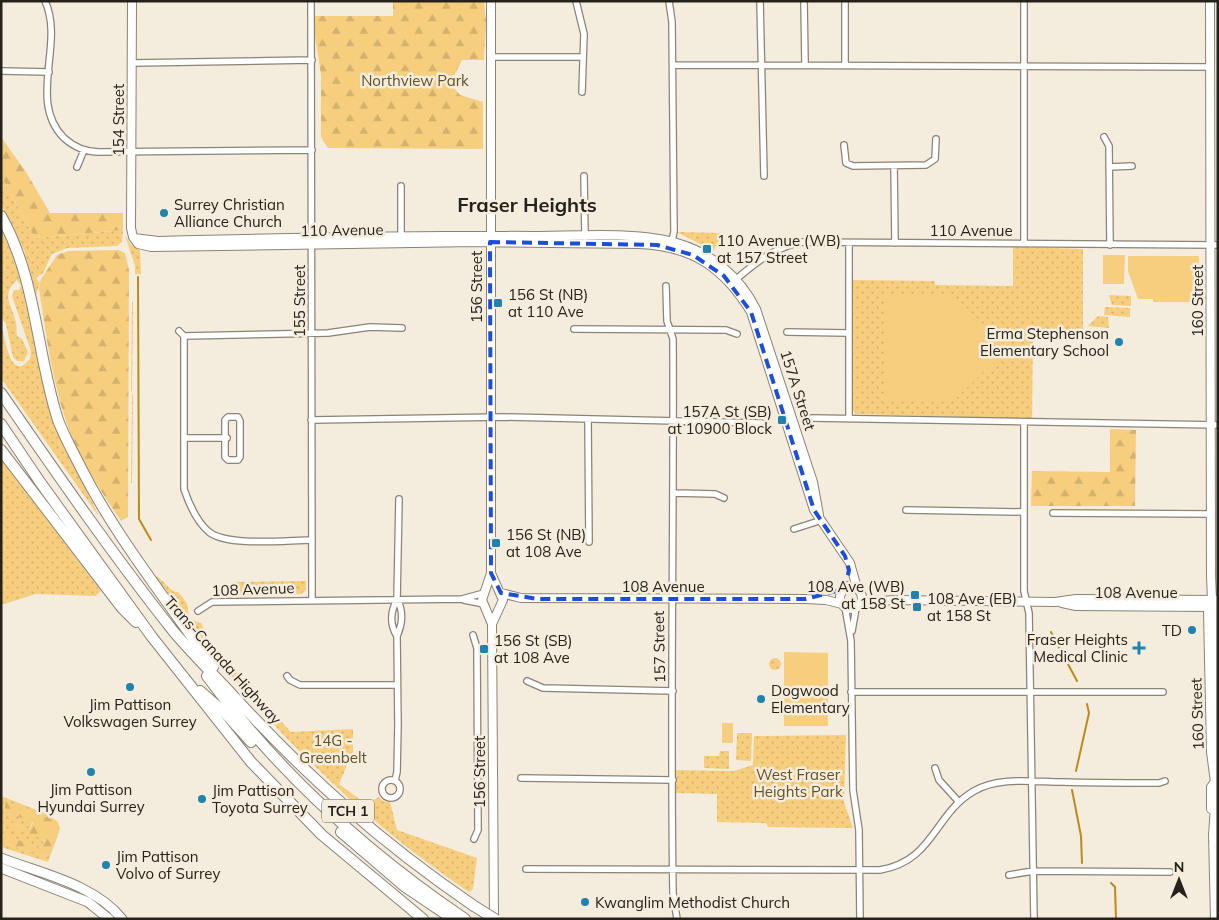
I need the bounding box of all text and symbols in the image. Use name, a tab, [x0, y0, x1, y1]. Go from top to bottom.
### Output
park label: Northview Park	[361, 71, 469, 90]
street label: 154 Street	[109, 84, 128, 156]
district label: Fraser Heights	[457, 192, 597, 217]
place label: Surrey Christian Alliance Church	[174, 195, 285, 231]
marker: Surrey Christian Alliance Church	[158, 207, 170, 219]
street label: 110 Avenue	[300, 220, 384, 240]
street label: 110 Avenue	[929, 221, 1013, 240]
place label: 110 Avenue (WB) at 157 Street	[717, 231, 841, 267]
marker: 110 Avenue (WB) at 157 Street	[701, 243, 713, 255]
street label: 156 Street	[467, 251, 486, 323]
street label: 155 Street	[290, 265, 309, 337]
street label: 160 Street	[1188, 265, 1207, 337]
place label: 156 St (NB) at 110 Ave	[508, 285, 588, 321]
marker: 156 St (NB) at 110 Ave	[492, 297, 504, 309]
place label: Erma Stephenson Elementary School	[980, 324, 1109, 360]
marker: Erma Stephenson Elementary School	[1113, 336, 1125, 348]
street label: 157A Street	[776, 347, 820, 433]
place label: 157A St (SB) at 10900 Block	[667, 402, 772, 438]
marker: 157A St (SB) at 10900 Block	[776, 414, 788, 426]
place label: 156 St (NB) at 108 Ave	[506, 525, 586, 561]
marker: 156 St (NB) at 108 Ave	[490, 537, 502, 549]
street label: 108 Avenue	[621, 577, 705, 596]
place label: 108 Ave (WB) at 158 St	[807, 577, 905, 613]
street label: 108 Avenue	[211, 578, 295, 600]
street label: 108 Avenue	[1094, 583, 1178, 602]
marker: 108 Ave (WB) at 158 St	[909, 589, 921, 601]
place label: 108 Ave (EB) at 158 St	[927, 589, 1017, 625]
street label: Trans-Canada Highway	[160, 592, 286, 728]
marker: 108 Ave (EB) at 158 St	[911, 601, 923, 613]
street label: 157 Street	[649, 611, 669, 683]
place label: TD	[1162, 621, 1182, 640]
marker: TD	[1186, 624, 1198, 636]
place label: Fraser Heights Medical Clinic	[1027, 630, 1128, 666]
place label: 156 St (SB) at 108 Ave	[494, 631, 572, 667]
marker: Fraser Heights Medical Clinic	[1132, 641, 1146, 655]
marker: 156 St (SB) at 108 Ave	[478, 643, 490, 655]
street label: 160 Street	[1186, 677, 1208, 751]
marker: Jim Pattison Volkswagen Surrey	[124, 681, 136, 693]
place label: Dogwood Elementary	[771, 681, 850, 717]
marker: Dogwood Elementary	[755, 693, 767, 705]
place label: Jim Pattison Volkswagen Surrey	[63, 695, 197, 731]
park label: 14G - Greenbelt	[299, 731, 367, 767]
street label: 156 Street	[470, 736, 489, 808]
park label: West Fraser Heights Park	[753, 765, 843, 801]
marker: Jim Pattison Hyundai Surrey	[85, 766, 97, 778]
place label: Jim Pattison Hyundai Surrey	[37, 780, 145, 816]
place label: Jim Pattison Toyota Surrey	[212, 781, 308, 817]
marker: Jim Pattison Toyota Surrey	[196, 793, 208, 805]
road number: TCH 1	[322, 799, 374, 822]
place label: Jim Pattison Volvo of Surrey	[116, 847, 220, 883]
north arrow	[1154, 855, 1204, 905]
text: N	[1174, 858, 1184, 876]
marker: Jim Pattison Volvo of Surrey	[100, 859, 112, 871]
place label: Kwanglim Methodist Church	[595, 893, 790, 912]
marker: Kwanglim Methodist Church	[579, 896, 591, 908]

